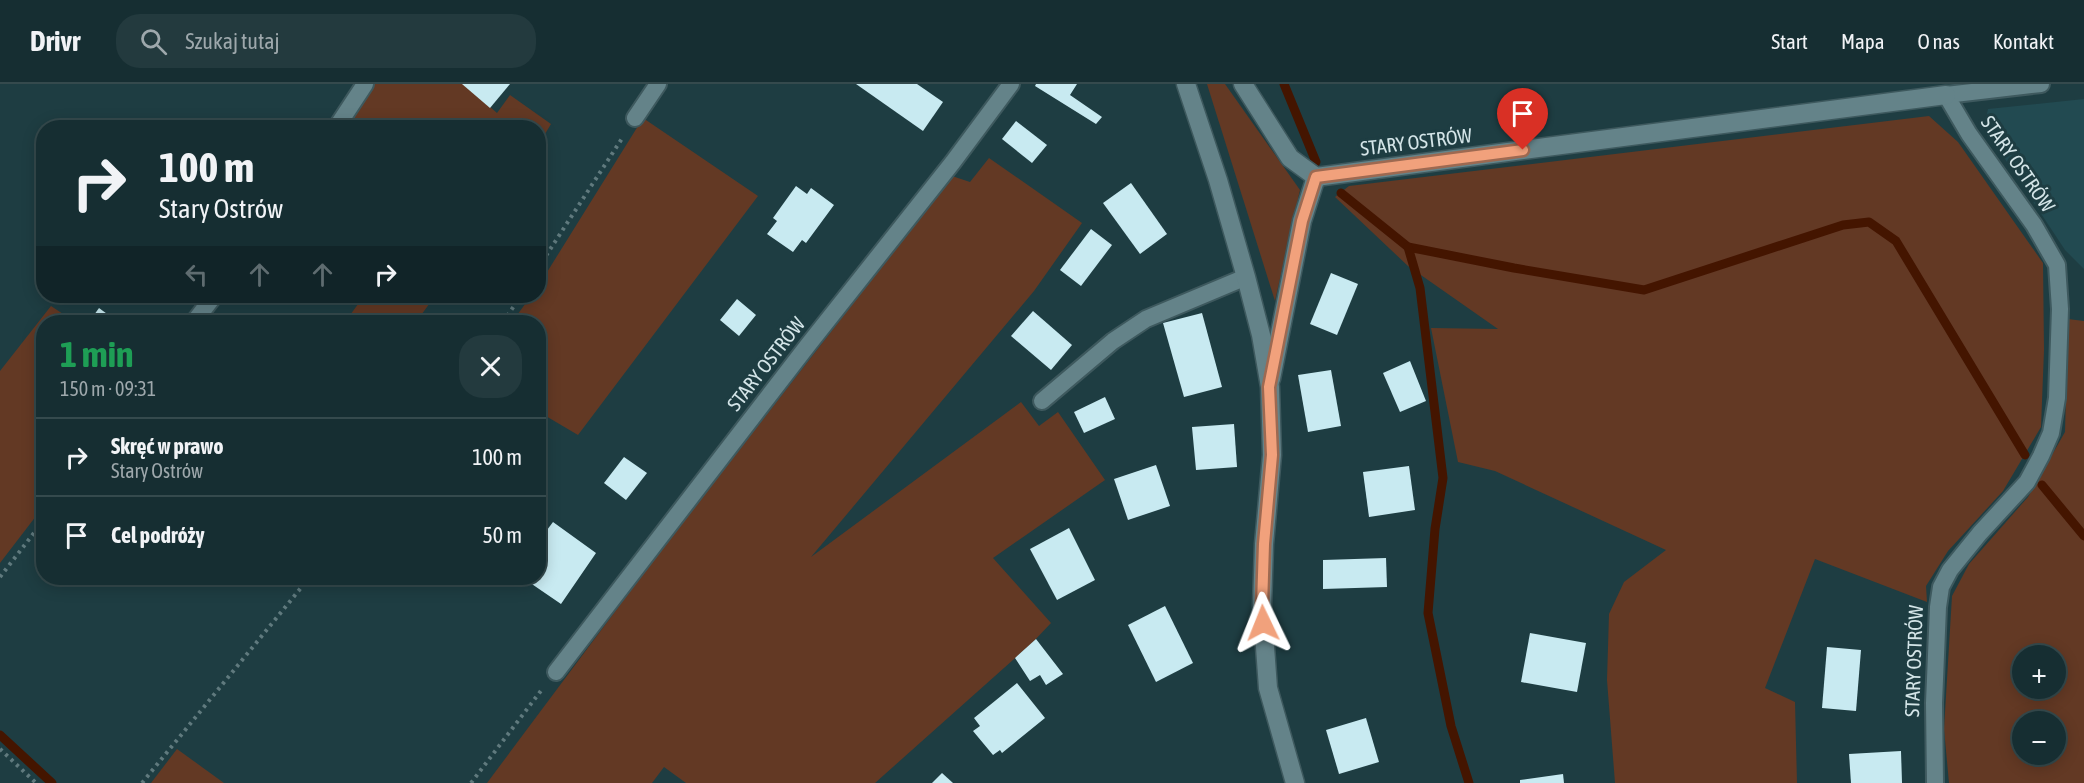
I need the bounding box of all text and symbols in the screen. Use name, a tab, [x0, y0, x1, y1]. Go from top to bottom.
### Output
search box	[116, 14, 536, 68]
text: Drivr	[30, 25, 80, 57]
icon: search	[137, 25, 170, 58]
text: Szukaj tutaj	[185, 28, 280, 54]
text: Start	[1771, 29, 1808, 53]
text: Mapa	[1841, 29, 1884, 53]
text: O nas	[1917, 29, 1960, 53]
text: Kontakt	[1993, 29, 2054, 53]
pin	[1497, 88, 1548, 150]
icon: arrive	[1506, 97, 1539, 130]
street label: STARY OSTRÓW	[1977, 111, 2060, 217]
street label: STARY OSTRÓW	[1359, 123, 1474, 160]
text: 100 m	[159, 143, 254, 191]
icon: right	[60, 144, 138, 222]
text: Stary Ostrów	[159, 193, 283, 224]
icon: left	[180, 258, 213, 291]
icon: ahead	[243, 258, 276, 291]
icon: ahead	[306, 258, 339, 291]
icon: right	[369, 258, 402, 291]
street label: STARY OSTRÓW	[722, 312, 810, 415]
text: 1 min	[60, 333, 134, 375]
button: close	[459, 335, 522, 398]
text: 150 m · 09:31	[60, 377, 156, 400]
text: Skręć w prawo	[111, 433, 224, 459]
icon: right	[60, 441, 93, 474]
text: 100 m	[472, 444, 522, 470]
text: Stary Ostrów	[111, 459, 203, 482]
icon: arrive	[60, 519, 93, 552]
text: Cel podróży	[111, 522, 205, 548]
text: 50 m	[482, 522, 522, 548]
position arrow	[1231, 591, 1295, 655]
street label: STARY OSTRÓW	[1900, 604, 1927, 717]
map controls	[2012, 645, 2066, 765]
button: +	[2012, 645, 2066, 699]
button: −	[2012, 711, 2066, 765]

